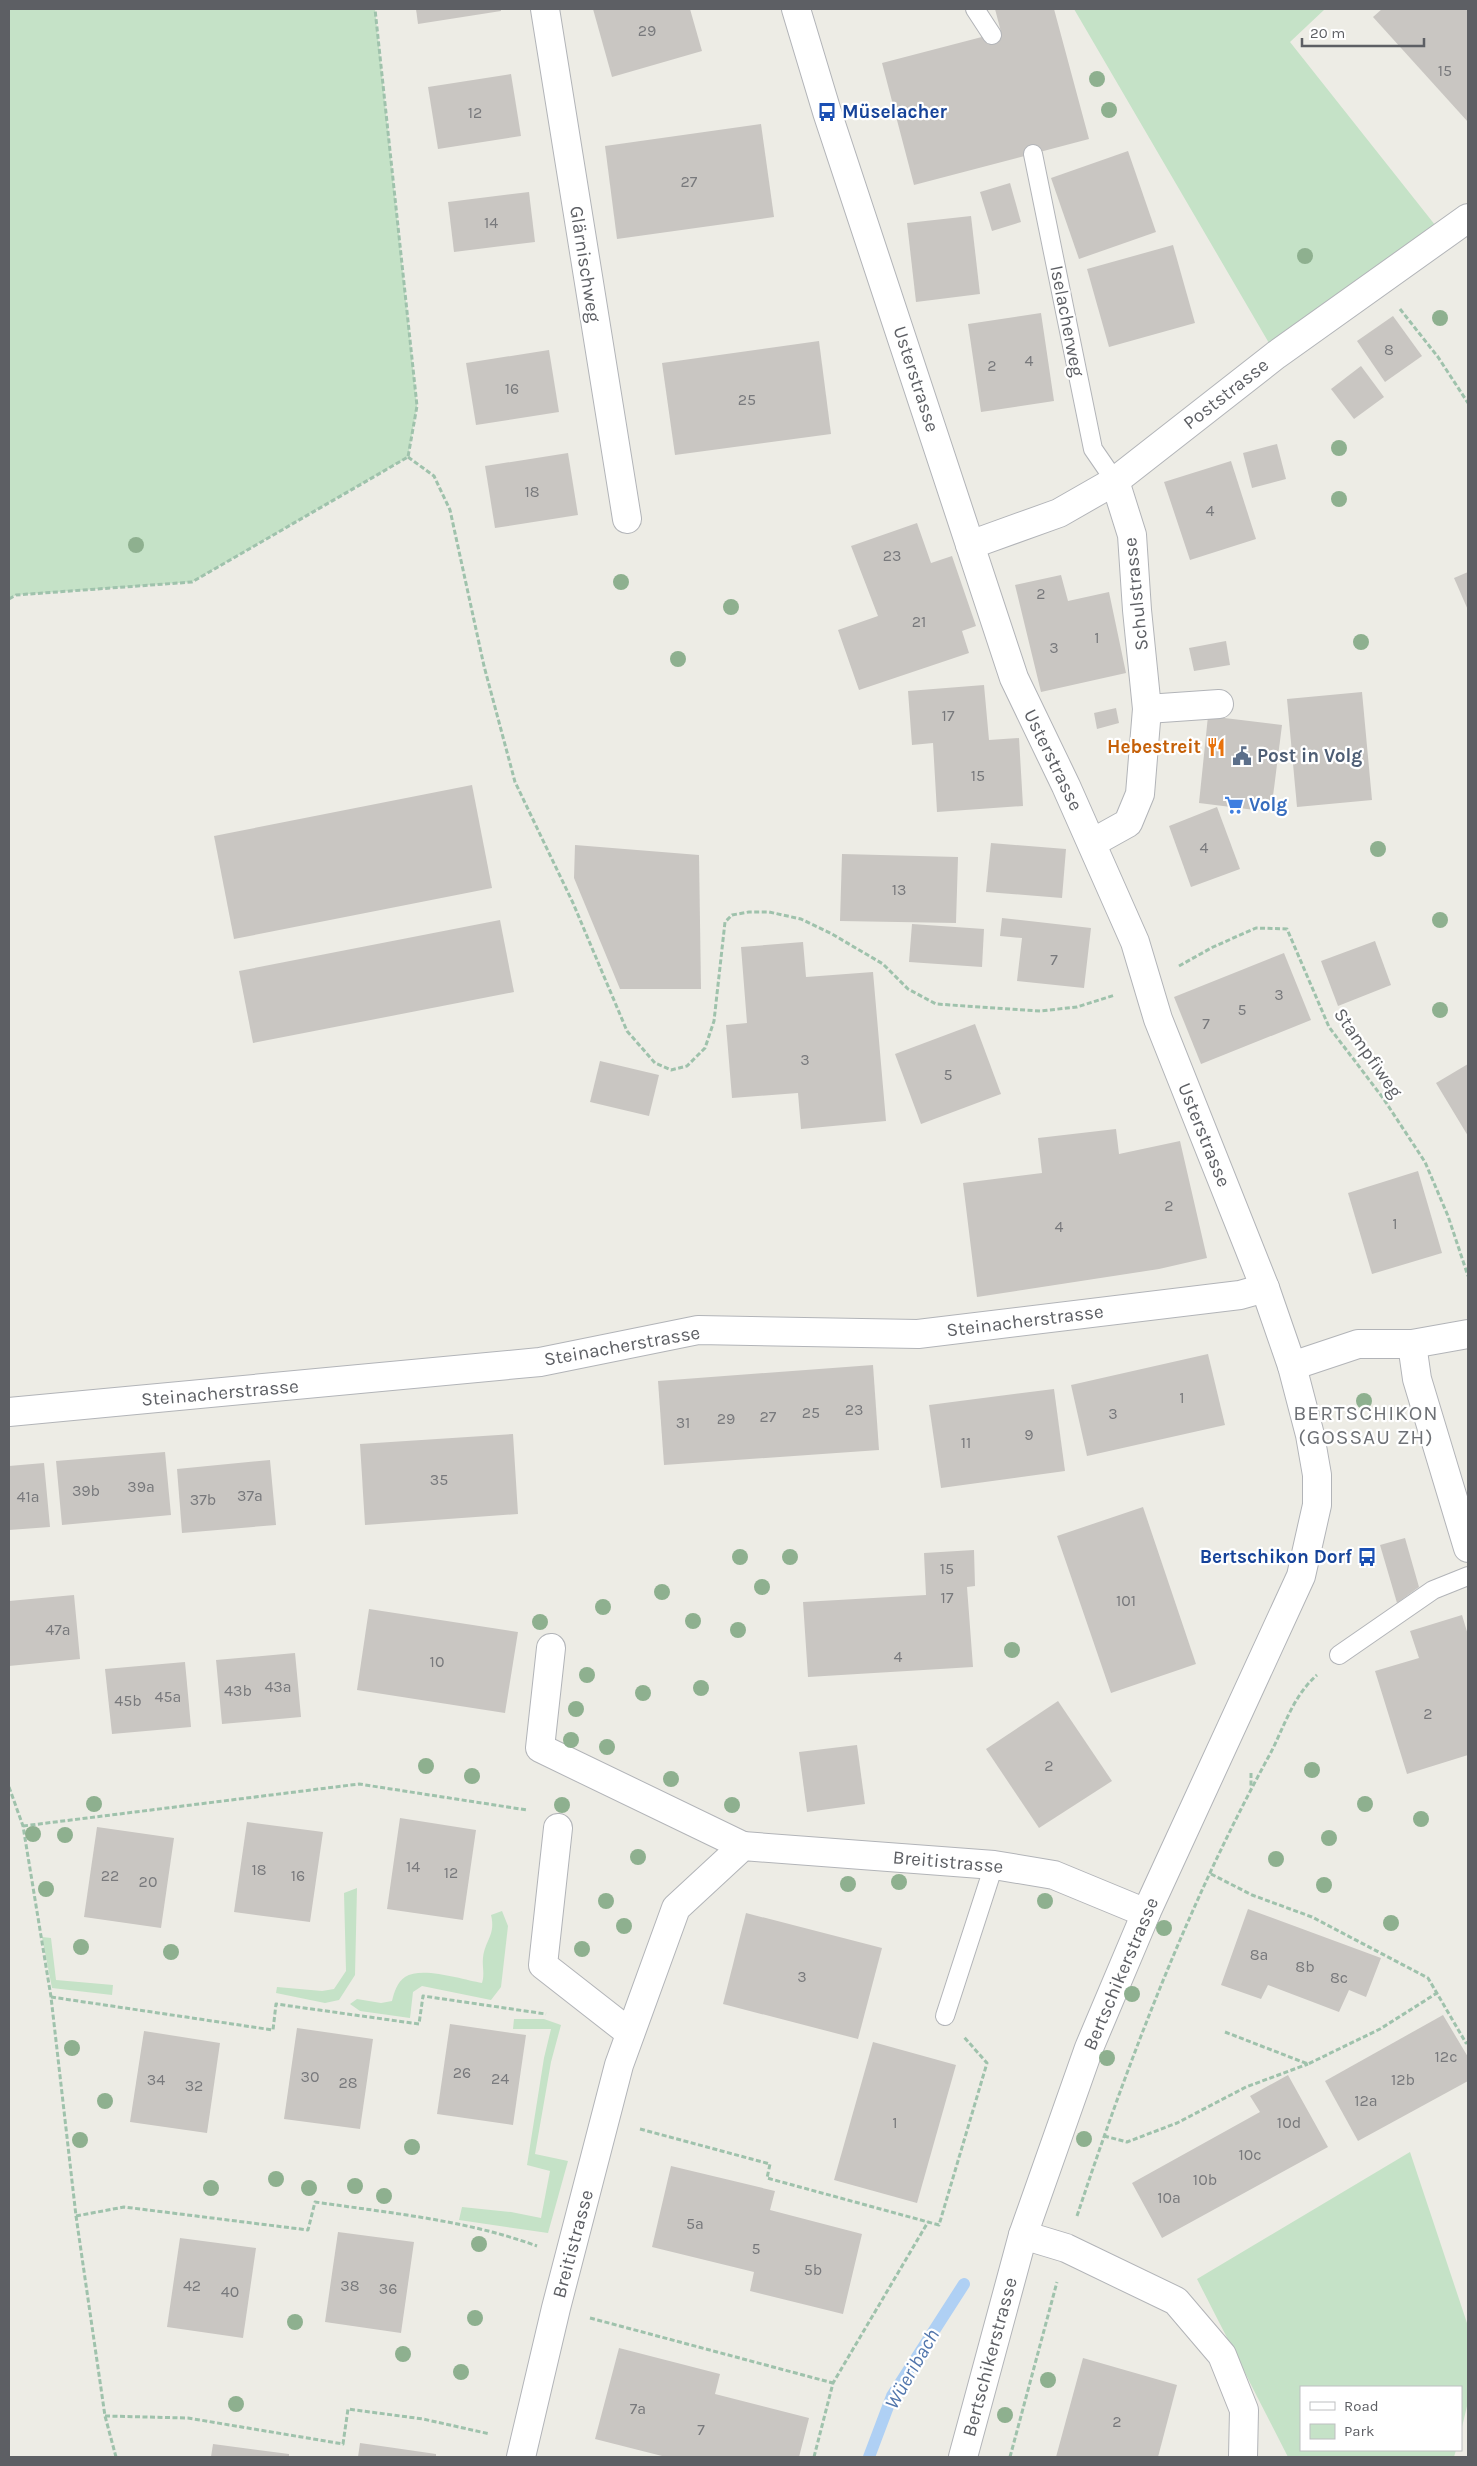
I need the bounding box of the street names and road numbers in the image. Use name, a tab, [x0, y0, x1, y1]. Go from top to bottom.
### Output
street label: Glärnischweg	[565, 204, 605, 324]
street label: Iselacherweg	[1045, 263, 1089, 379]
street label: Usterstrasse	[888, 323, 944, 435]
street label: Poststrasse	[1179, 354, 1273, 434]
street label: Schulstrasse	[1119, 536, 1153, 652]
street label: Usterstrasse	[1019, 706, 1087, 814]
street label: Stampfiweg	[1329, 1004, 1407, 1102]
street label: Usterstrasse	[1173, 1080, 1235, 1190]
street label: Steinacherstrasse	[945, 1300, 1105, 1342]
street label: Steinacherstrasse	[542, 1321, 702, 1371]
street label: Steinacherstrasse	[140, 1375, 300, 1411]
street label: Breitistrasse	[892, 1846, 1004, 1878]
street label: Bertschikerstrasse	[1079, 1894, 1163, 2054]
street label: Breitistrasse	[548, 2187, 598, 2301]
street label: Bertschikerstrasse	[958, 2275, 1022, 2439]

